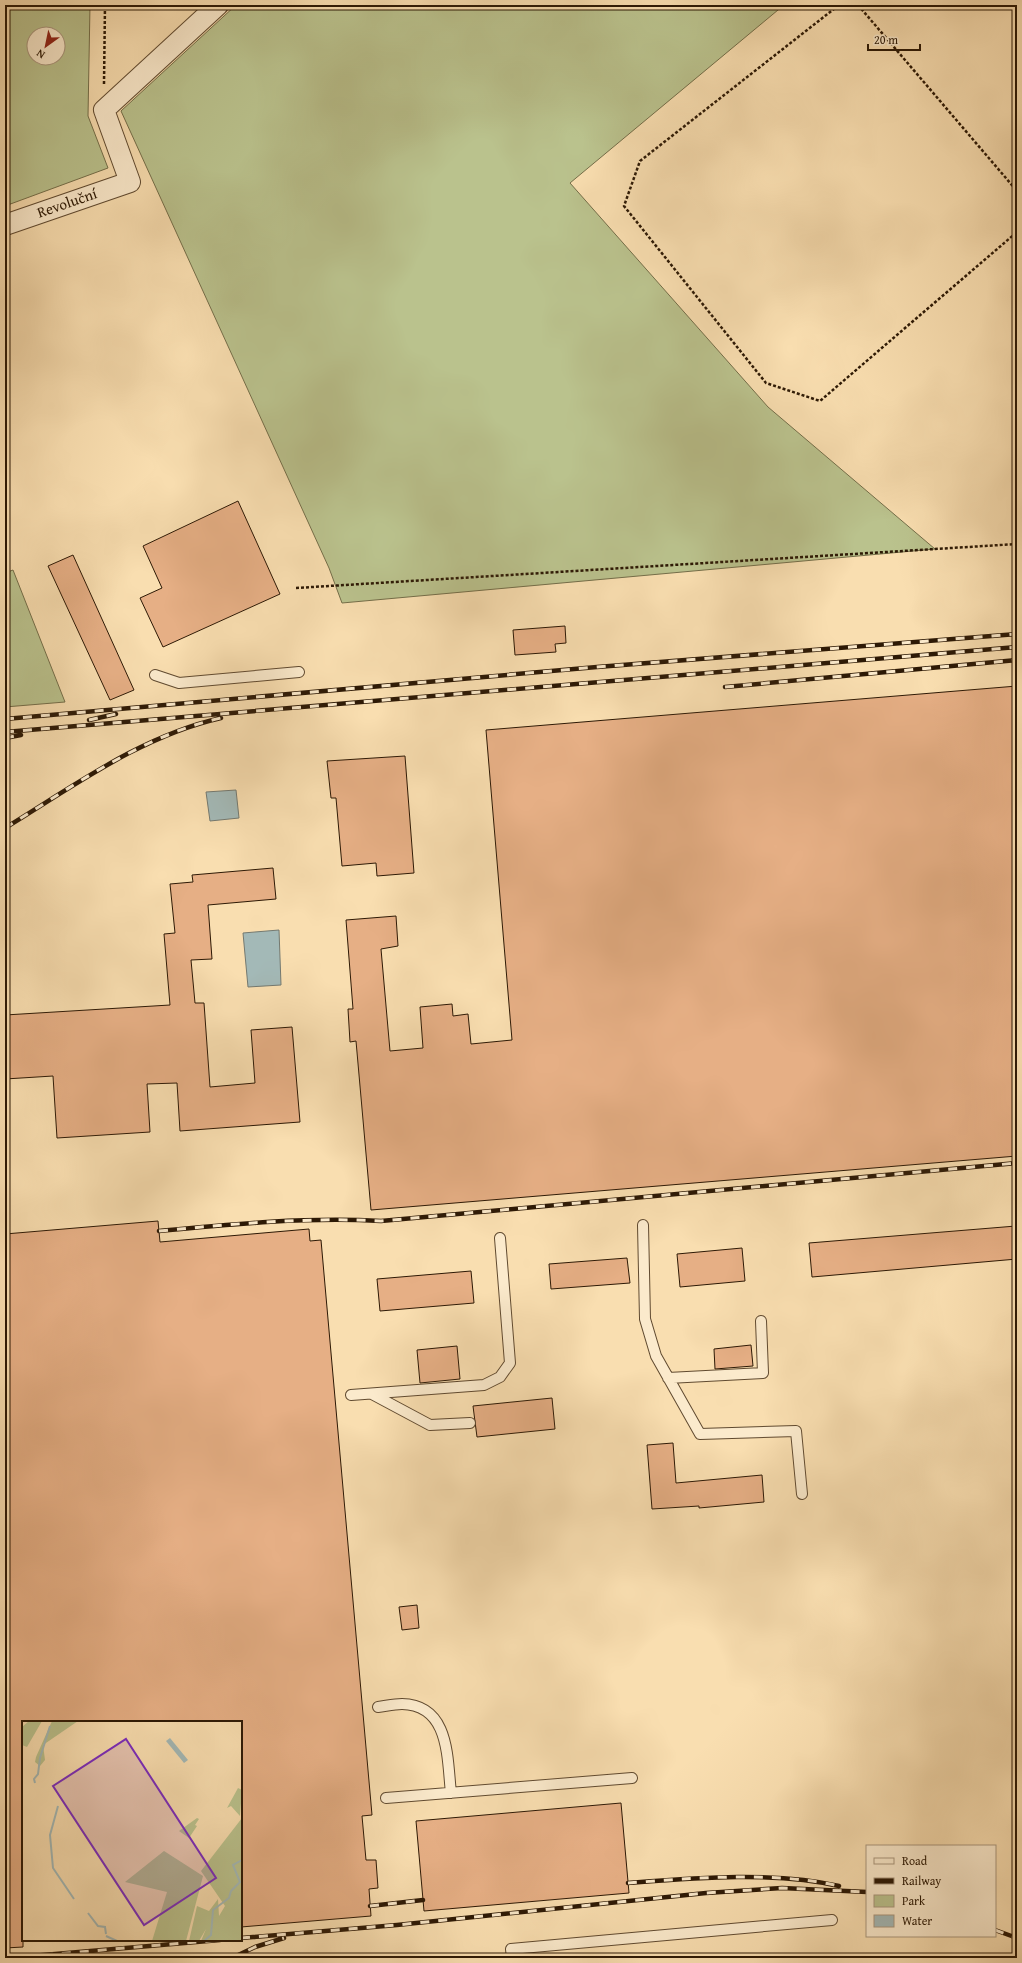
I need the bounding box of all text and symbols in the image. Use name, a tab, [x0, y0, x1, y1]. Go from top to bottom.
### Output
north arrow	[26, 26, 66, 66]
scale bar	[868, 26, 920, 52]
text: 20 m	[874, 31, 898, 48]
text: N	[33, 45, 48, 63]
street label: Revoluční	[34, 182, 100, 223]
inset map	[22, 1721, 242, 1941]
legend	[866, 1845, 996, 1937]
text: Road	[902, 1852, 928, 1869]
text: Railway	[902, 1872, 941, 1889]
text: Park	[902, 1892, 926, 1909]
text: Water	[902, 1912, 932, 1929]

